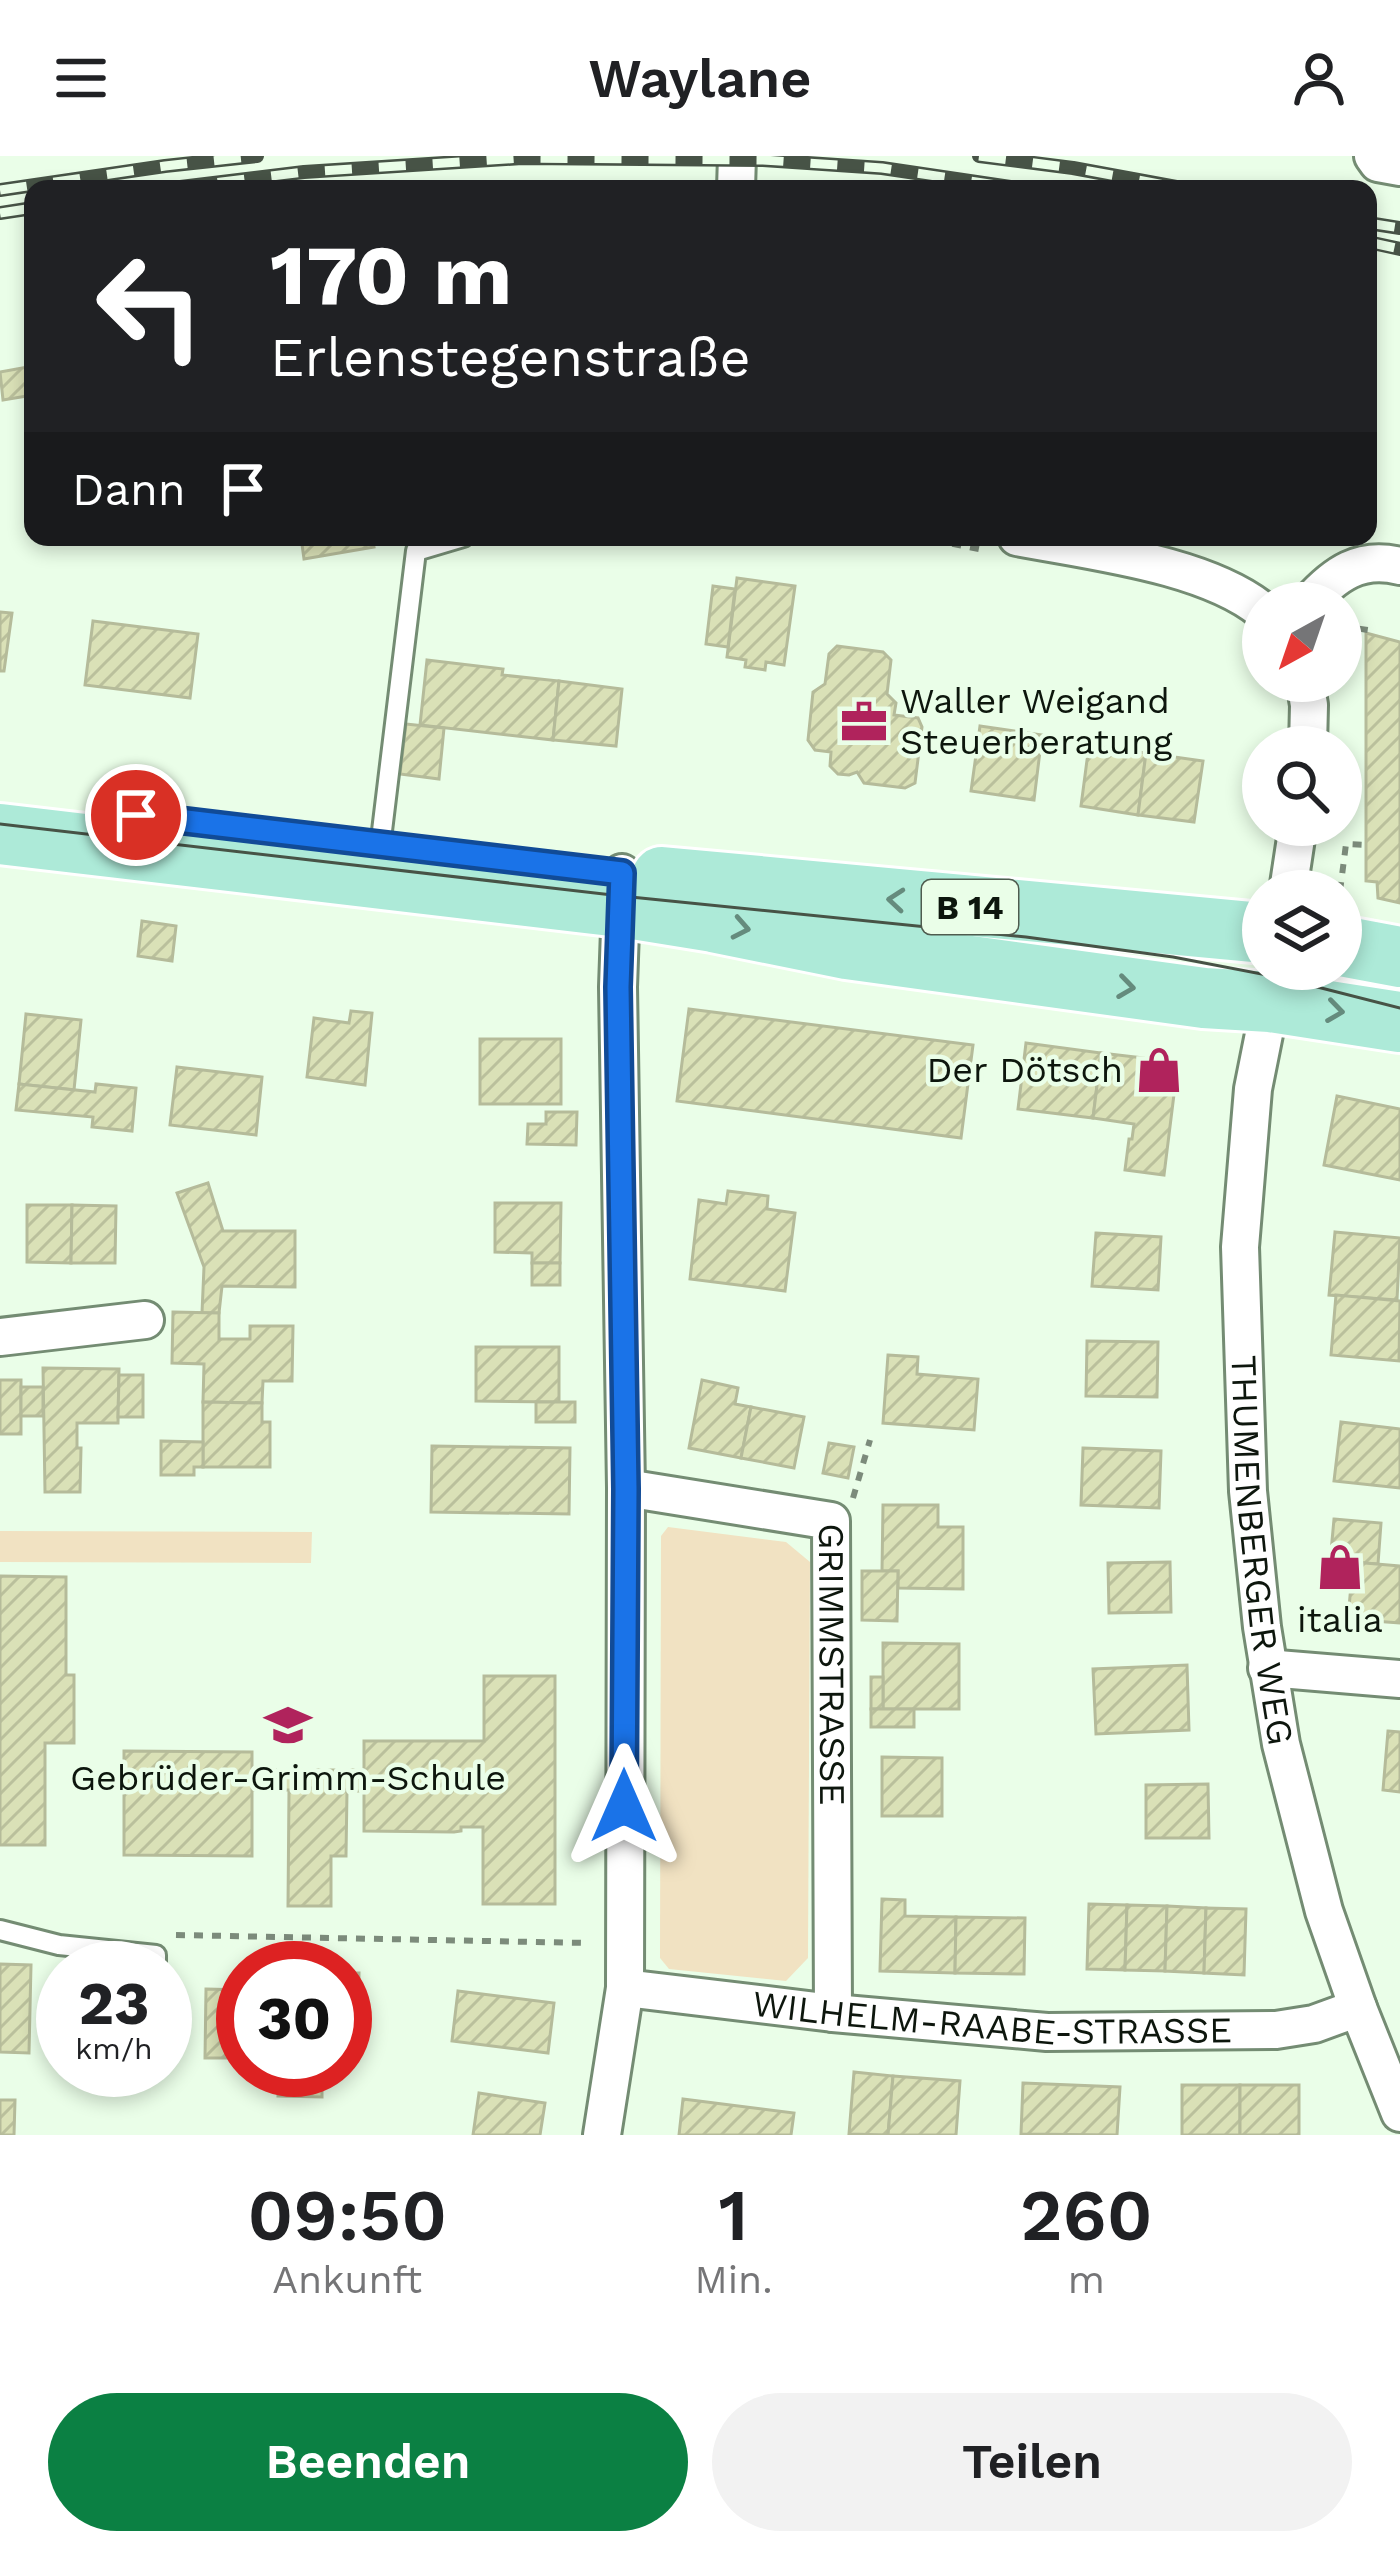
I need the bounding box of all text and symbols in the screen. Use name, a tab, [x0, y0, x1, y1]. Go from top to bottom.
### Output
icon: menu	[48, 45, 114, 111]
icon: person	[1286, 45, 1352, 111]
text: Waylane	[589, 47, 811, 110]
text: 170 m	[270, 226, 512, 324]
icon: left	[72, 228, 228, 384]
text: Erlenstegenstraße	[270, 326, 751, 389]
icon: arrive	[210, 456, 276, 522]
text: Dann	[72, 463, 186, 516]
north arrow	[1242, 582, 1362, 702]
map controls	[1242, 582, 1362, 990]
place label: Waller Weigand Steuerberatung	[900, 680, 1173, 763]
office icon: Waller Weigand Steuerberatung	[839, 697, 889, 747]
button: search	[1242, 726, 1362, 846]
pin	[85, 764, 187, 866]
icon: arrive	[103, 782, 169, 848]
button: layers	[1242, 870, 1362, 990]
road number: B 14	[922, 880, 1018, 934]
one-way arrow	[886, 888, 905, 913]
one-way arrow	[731, 914, 751, 940]
one-way arrow	[1116, 974, 1136, 1000]
one-way arrow	[1325, 997, 1345, 1023]
shop icon: Der Dötsch	[1134, 1045, 1184, 1095]
place label: Der Dötsch	[926, 1049, 1123, 1091]
street label: THUMENBERGER WEG	[1223, 1355, 1302, 1748]
street label: GRIMMSTRASSE	[810, 1523, 853, 1806]
shop icon: italia	[1315, 1542, 1365, 1592]
place label: italia	[1297, 1599, 1383, 1641]
school or university icon: Gebrüder-Grimm-Schule	[263, 1700, 313, 1750]
position arrow	[561, 1743, 687, 1869]
place label: Gebrüder-Grimm-Schule	[70, 1757, 506, 1799]
speed limit sign: 30	[216, 1941, 372, 2097]
text: 23	[78, 1968, 150, 2039]
street label: WILHELM-RAABE-STRASSE	[750, 1982, 1232, 2054]
text: km/h	[75, 2031, 153, 2066]
text: 09:50	[247, 2173, 447, 2257]
text: 1	[719, 2173, 748, 2257]
text: 260	[1020, 2173, 1153, 2257]
text: Ankunft	[272, 2257, 422, 2302]
text: Min.	[694, 2257, 773, 2302]
text: m	[1068, 2257, 1105, 2302]
button: Beenden	[48, 2393, 688, 2531]
button: Teilen	[712, 2393, 1352, 2531]

